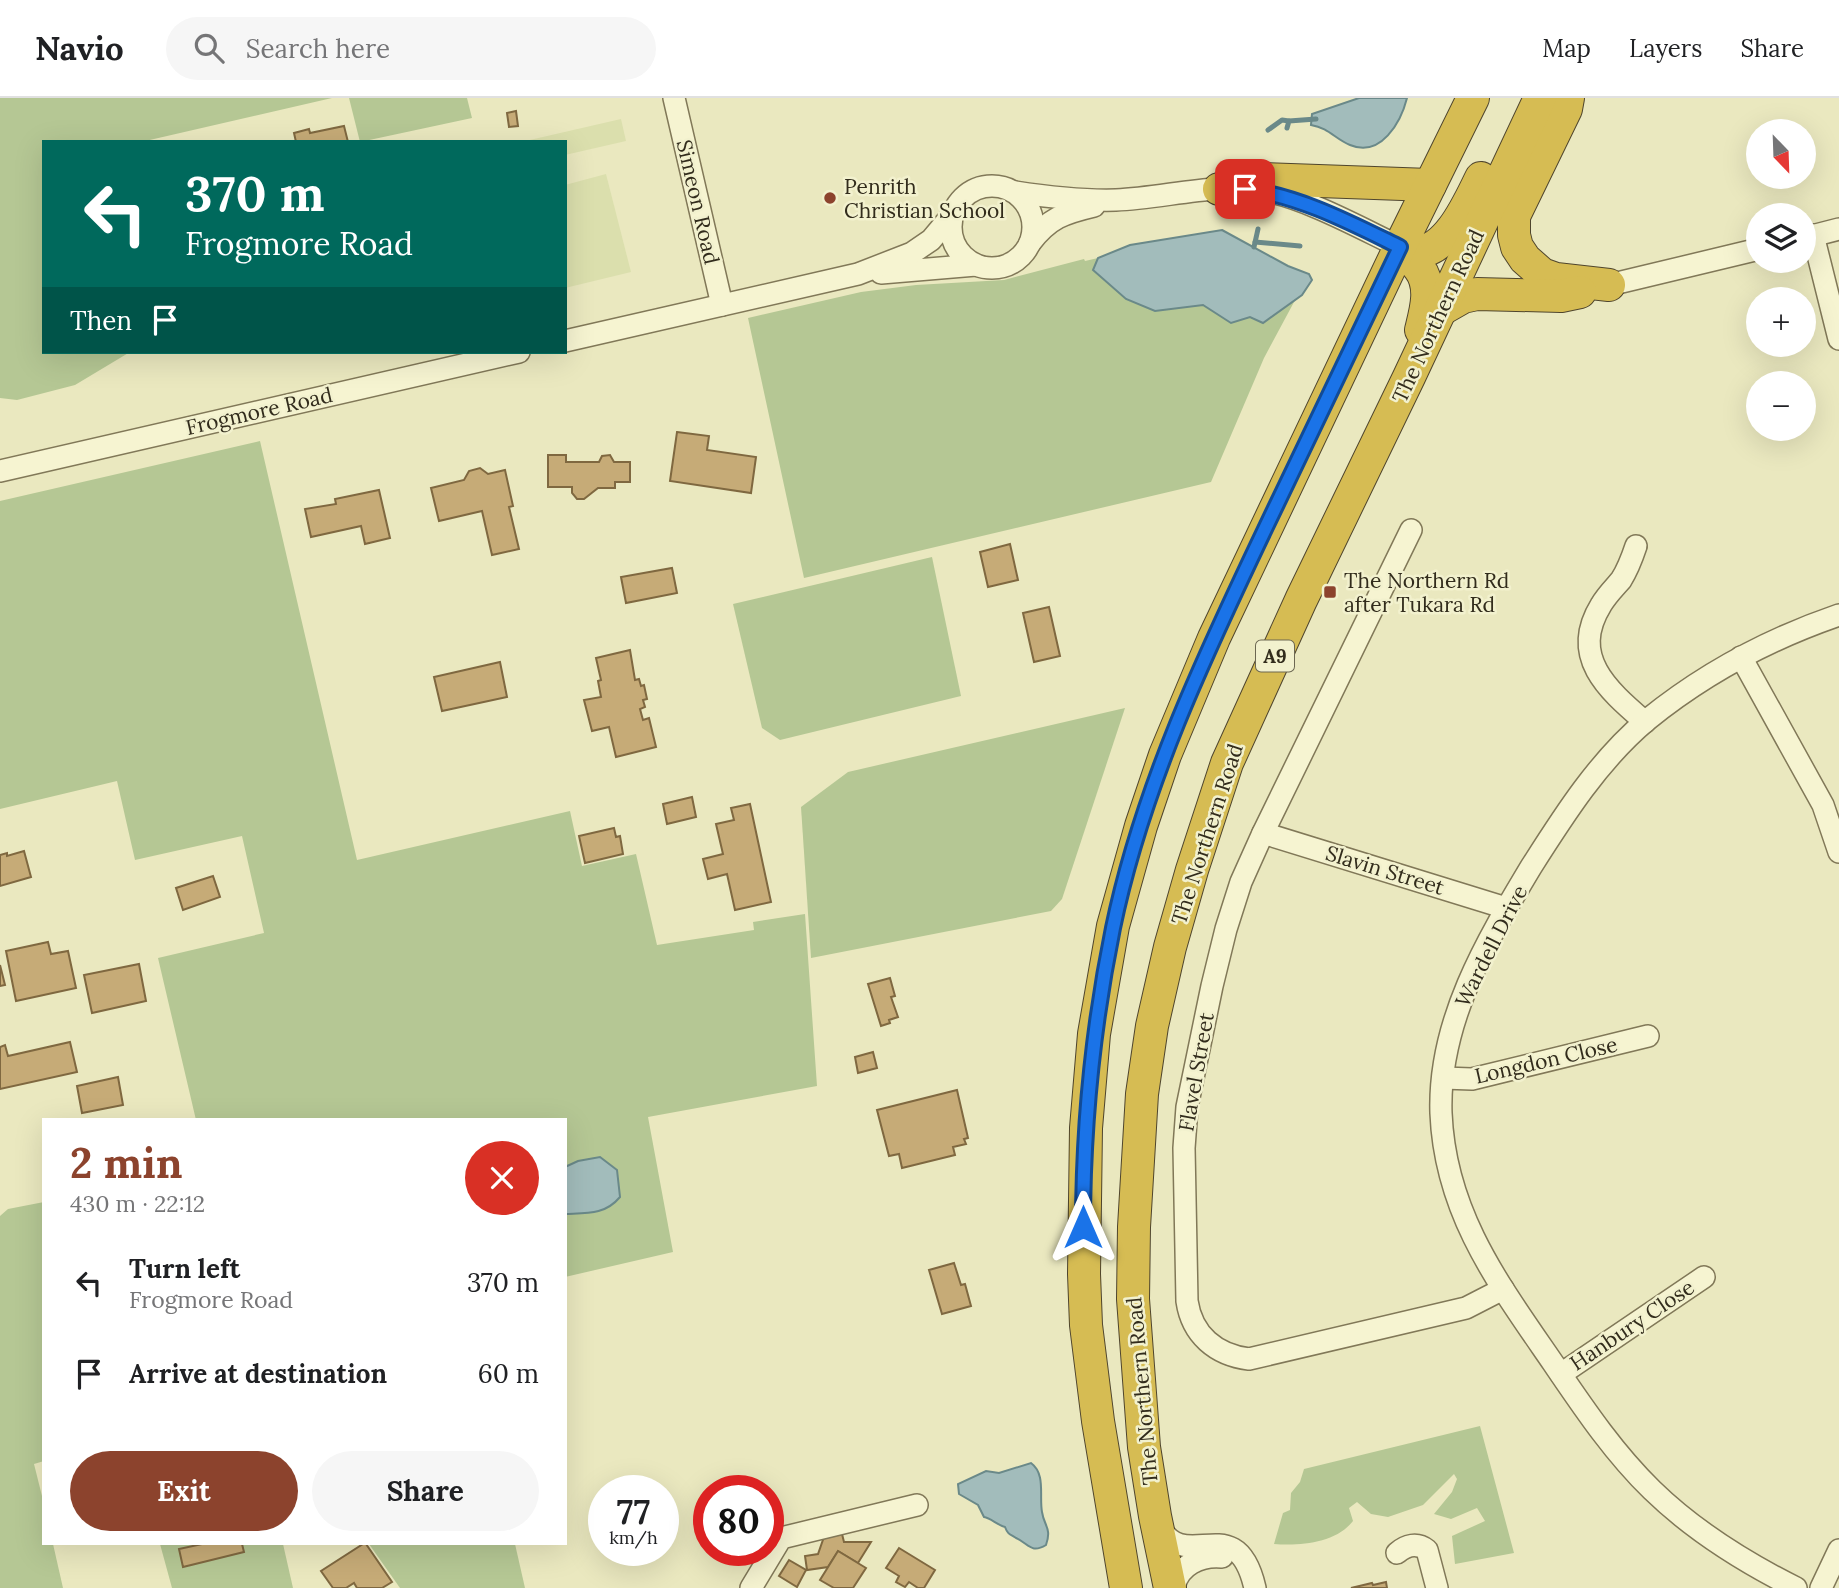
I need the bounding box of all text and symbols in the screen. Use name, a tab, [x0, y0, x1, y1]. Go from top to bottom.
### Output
search box	[166, 17, 656, 80]
text: Navio	[35, 27, 124, 69]
icon: search	[190, 29, 228, 67]
text: Search here	[246, 32, 390, 65]
text: Map	[1542, 33, 1591, 64]
text: Layers	[1629, 33, 1702, 64]
text: Share	[1740, 33, 1804, 64]
north arrow	[1746, 119, 1816, 189]
map controls	[1746, 119, 1816, 441]
street label: Simeon Road	[671, 137, 725, 267]
pin	[1215, 159, 1275, 219]
text: 370 m	[185, 162, 325, 224]
icon: left	[70, 168, 161, 259]
icon: arrive	[1226, 170, 1264, 208]
place label: Penrith Christian School	[844, 173, 1005, 224]
marker: Penrith Christian School	[822, 190, 838, 206]
button: layers	[1746, 203, 1816, 273]
text: Frogmore Road	[185, 223, 413, 264]
street label: The Northern Road	[1386, 225, 1490, 407]
button: +	[1746, 287, 1816, 357]
icon: arrive	[146, 301, 184, 339]
text: Then	[70, 304, 132, 337]
button: −	[1746, 371, 1816, 441]
street label: Frogmore Road	[183, 381, 335, 441]
place label: The Northern Rd after Tukara Rd	[1344, 567, 1509, 618]
marker: The Northern Rd after Tukara Rd	[1322, 584, 1338, 600]
road number: A9	[1256, 640, 1294, 671]
street label: The Northern Road	[1165, 740, 1249, 928]
street label: Slavin Street	[1322, 839, 1448, 901]
street label: Wardell Drive	[1449, 881, 1533, 1011]
street label: Flavel Street	[1172, 1009, 1220, 1134]
street label: Longdon Close	[1472, 1030, 1620, 1090]
text: 2 min	[70, 1136, 183, 1190]
button: close	[465, 1141, 539, 1215]
text: 430 m · 22:12	[70, 1189, 205, 1218]
position arrow	[1046, 1190, 1120, 1264]
text: Turn left	[129, 1252, 240, 1285]
icon: left	[70, 1264, 108, 1302]
text: 370 m	[467, 1266, 539, 1299]
street label: Hanbury Close	[1565, 1273, 1699, 1377]
text: Frogmore Road	[129, 1285, 293, 1314]
street label: The Northern Road	[1120, 1296, 1164, 1486]
icon: arrive	[70, 1355, 108, 1393]
text: Arrive at destination	[129, 1357, 387, 1390]
text: 60 m	[478, 1357, 539, 1390]
button: Exit	[70, 1451, 298, 1531]
button: Share	[312, 1451, 539, 1531]
speed limit sign: 80	[693, 1475, 784, 1566]
text: 77	[617, 1489, 650, 1534]
text: km/h	[609, 1526, 658, 1549]

